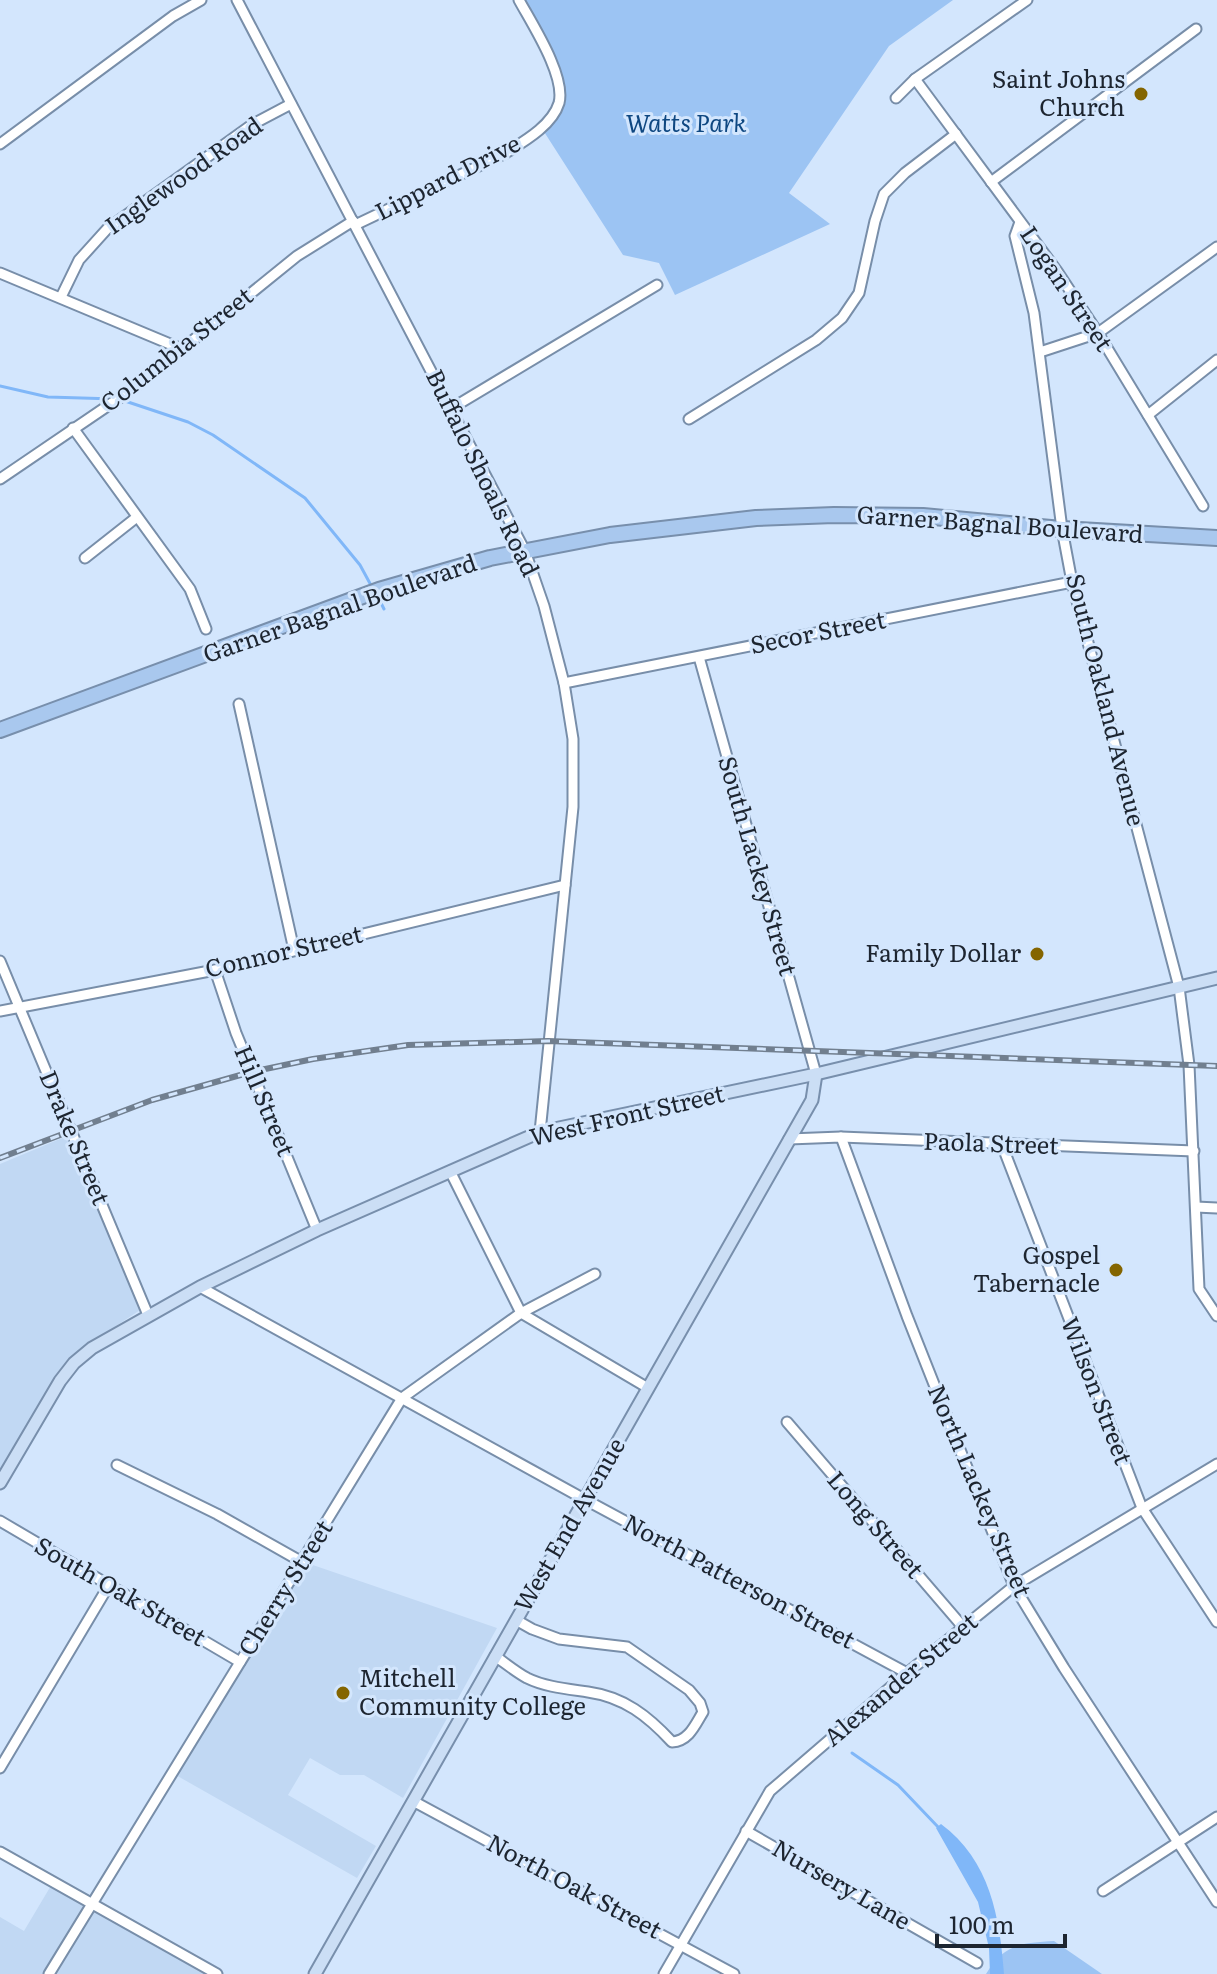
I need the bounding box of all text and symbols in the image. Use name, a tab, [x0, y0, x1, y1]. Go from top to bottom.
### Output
place label: Saint Johns Church	[992, 60, 1125, 123]
marker: Saint Johns Church	[1132, 85, 1150, 103]
park label: Watts Park	[626, 104, 747, 139]
street label: Inglewood Road	[97, 106, 269, 241]
street label: Lippard Drive	[368, 124, 526, 227]
street label: Logan Street	[1013, 218, 1123, 358]
street label: Columbia Street	[92, 277, 259, 419]
street label: Buffalo Shoals Road	[419, 362, 550, 582]
street label: Garner Bagnal Boulevard	[856, 495, 1145, 550]
street label: Garner Bagnal Boulevard	[198, 543, 481, 670]
street label: South Oakland Avenue	[1059, 569, 1156, 829]
street label: Secor Street	[747, 600, 889, 661]
street label: South Lackey Street	[711, 751, 808, 979]
street label: Connor Street	[201, 914, 366, 985]
place label: Family Dollar	[865, 934, 1022, 969]
marker: Family Dollar	[1028, 945, 1046, 963]
street label: Hill Street	[227, 1039, 306, 1161]
street label: Drake Street	[32, 1064, 120, 1210]
street label: West Front Street	[526, 1074, 728, 1153]
street label: Paola Street	[923, 1122, 1060, 1161]
place label: Gospel Tabernacle	[973, 1236, 1100, 1299]
marker: Gospel Tabernacle	[1107, 1261, 1125, 1279]
street label: Wilson Street	[1054, 1311, 1143, 1469]
street label: North Lackey Street	[921, 1378, 1042, 1602]
street label: West End Avenue	[504, 1430, 632, 1617]
street label: Long Street	[820, 1462, 934, 1585]
street label: North Patterson Street	[618, 1504, 863, 1656]
street label: Cherry Street	[228, 1512, 340, 1661]
street label: South Oak Street	[29, 1527, 214, 1653]
street label: Alexander Street	[815, 1603, 984, 1753]
place label: Mitchell Community College	[359, 1659, 586, 1722]
marker: Mitchell Community College	[334, 1684, 352, 1702]
street label: North Oak Street	[481, 1824, 669, 1946]
street label: Nursery Lane	[766, 1829, 918, 1937]
scale bar	[937, 1898, 1065, 1948]
text: 100 m	[949, 1906, 1015, 1941]

